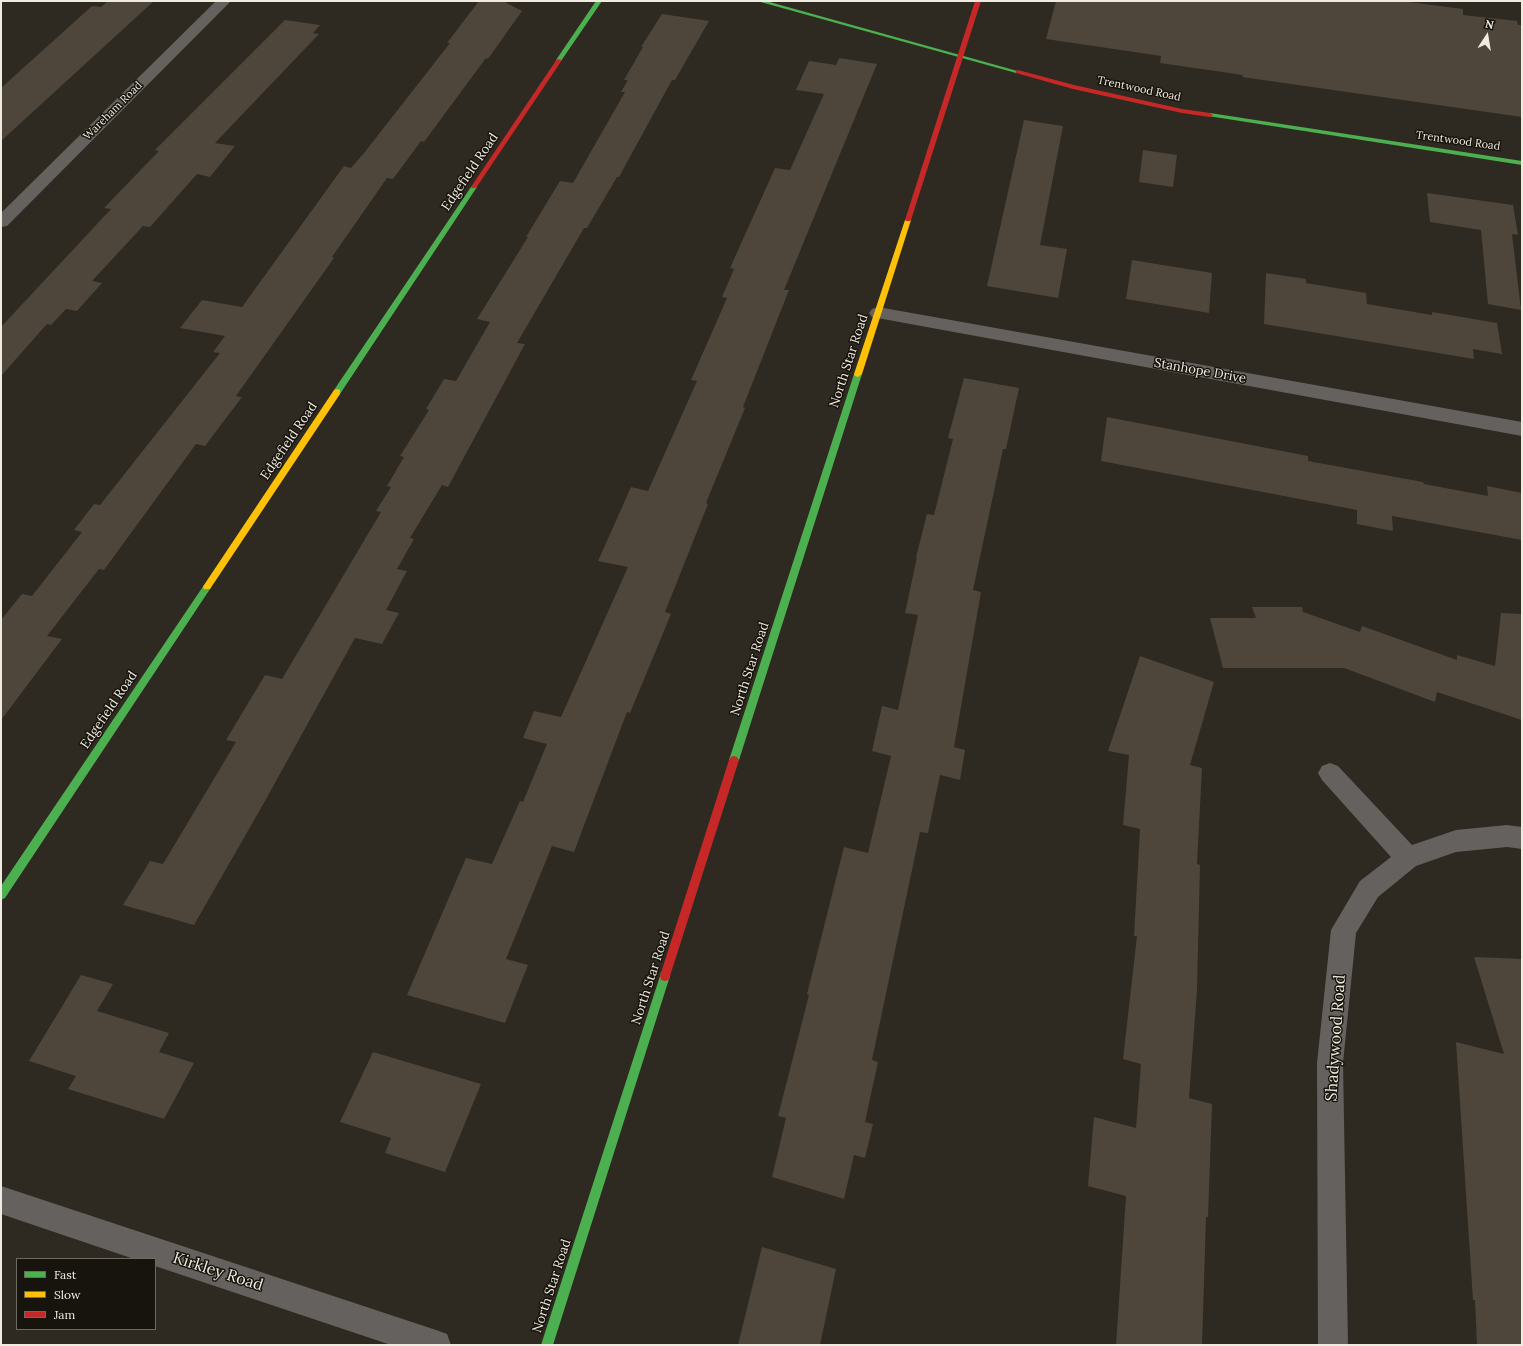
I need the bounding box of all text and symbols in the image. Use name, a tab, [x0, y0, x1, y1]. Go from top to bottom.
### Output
north arrow	[1467, 16, 1507, 56]
text: N	[1484, 17, 1495, 32]
street label: Trentwood Road	[1096, 74, 1182, 104]
street label: Wareham Road	[81, 79, 145, 143]
street label: Trentwood Road	[1415, 129, 1501, 153]
street label: Edgefield Road	[438, 130, 502, 214]
street label: North Star Road	[827, 312, 871, 410]
street label: Stanhope Drive	[1153, 355, 1247, 387]
street label: Edgefield Road	[257, 399, 321, 483]
street label: North Star Road	[728, 620, 772, 718]
street label: Edgefield Road	[77, 668, 141, 752]
street label: North Star Road	[629, 929, 673, 1027]
street label: Shadywood Road	[1322, 974, 1350, 1102]
street label: North Star Road	[530, 1237, 574, 1335]
street label: Kirkley Road	[171, 1248, 265, 1296]
legend	[16, 1258, 156, 1330]
text: Fast	[54, 1267, 77, 1282]
text: Slow	[54, 1287, 81, 1302]
text: Jam	[54, 1307, 75, 1322]

